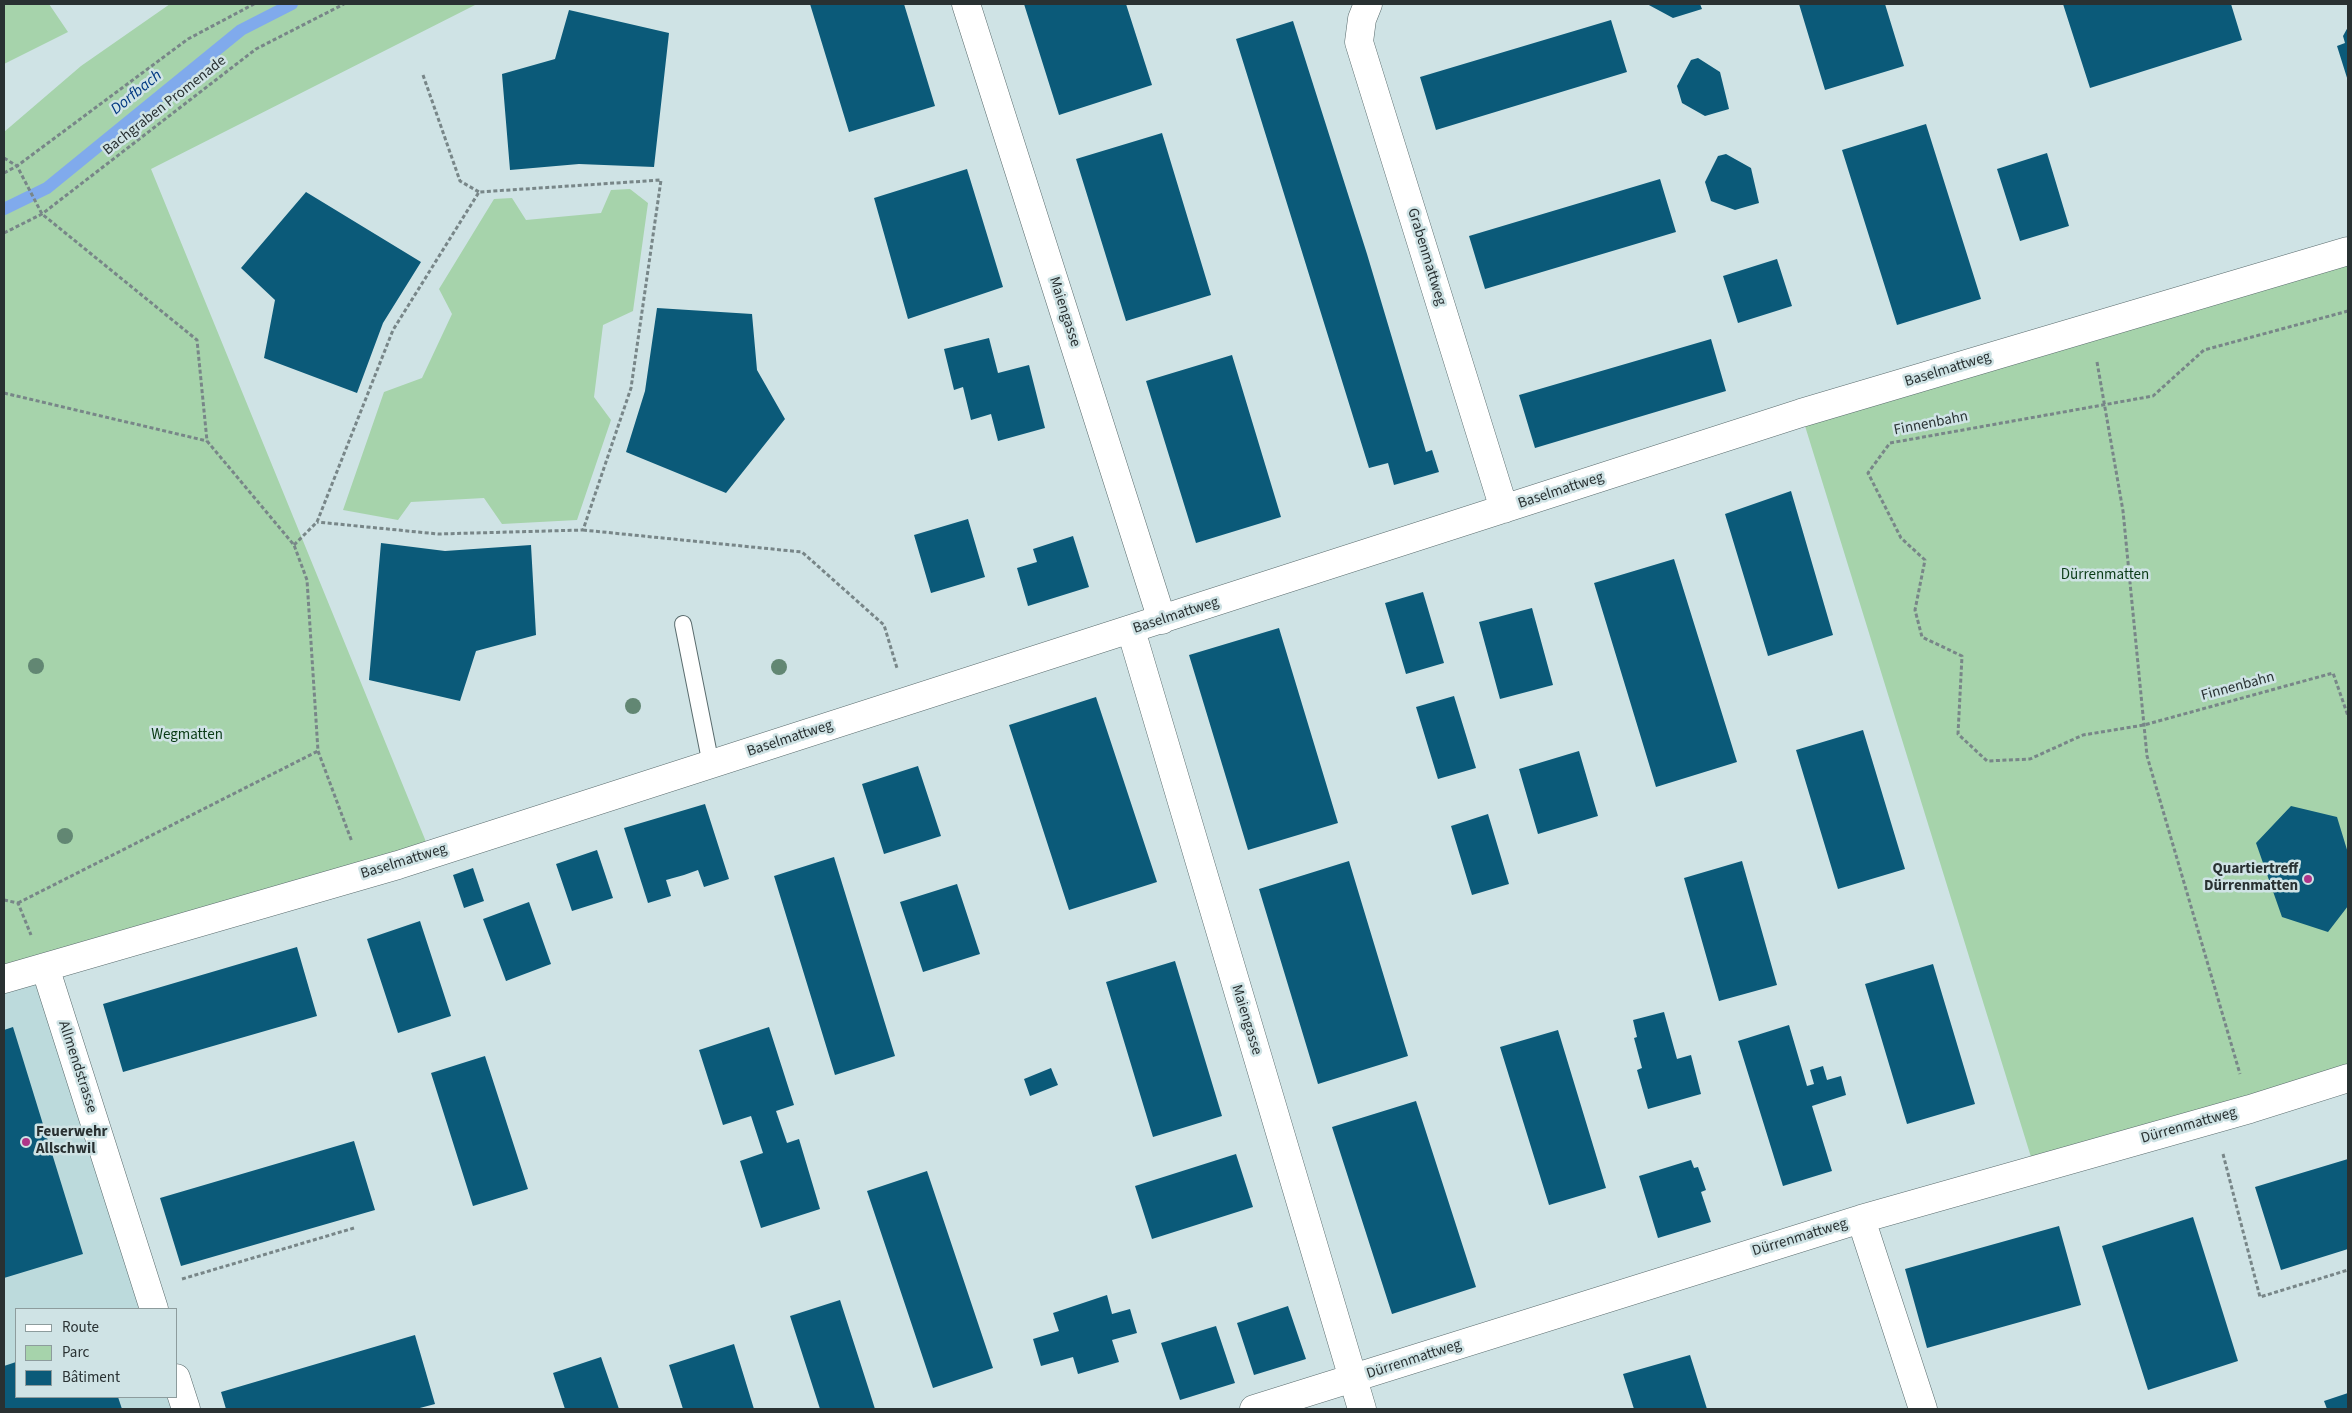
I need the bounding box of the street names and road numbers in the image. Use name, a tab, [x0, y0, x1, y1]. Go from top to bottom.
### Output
street label: Bachgraben Promenade	[100, 52, 230, 160]
street label: Grabenmattweg	[1403, 206, 1449, 308]
street label: Maiengasse	[1044, 275, 1084, 349]
street label: Baselmattweg	[1903, 348, 1993, 392]
street label: Finnenbahn	[1892, 408, 1970, 440]
street label: Baselmattweg	[1516, 469, 1606, 513]
street label: Baselmattweg	[1131, 594, 1221, 638]
street label: Finnenbahn	[2199, 669, 2277, 705]
street label: Baselmattweg	[745, 717, 835, 761]
street label: Baselmattweg	[359, 840, 449, 884]
street label: Maiengasse	[1227, 983, 1265, 1057]
street label: Allmendstrasse	[54, 1019, 100, 1115]
street label: Dürrenmattweg	[2139, 1104, 2239, 1148]
street label: Dürrenmattweg	[1750, 1215, 1850, 1261]
street label: Dürrenmattweg	[1364, 1336, 1464, 1384]

